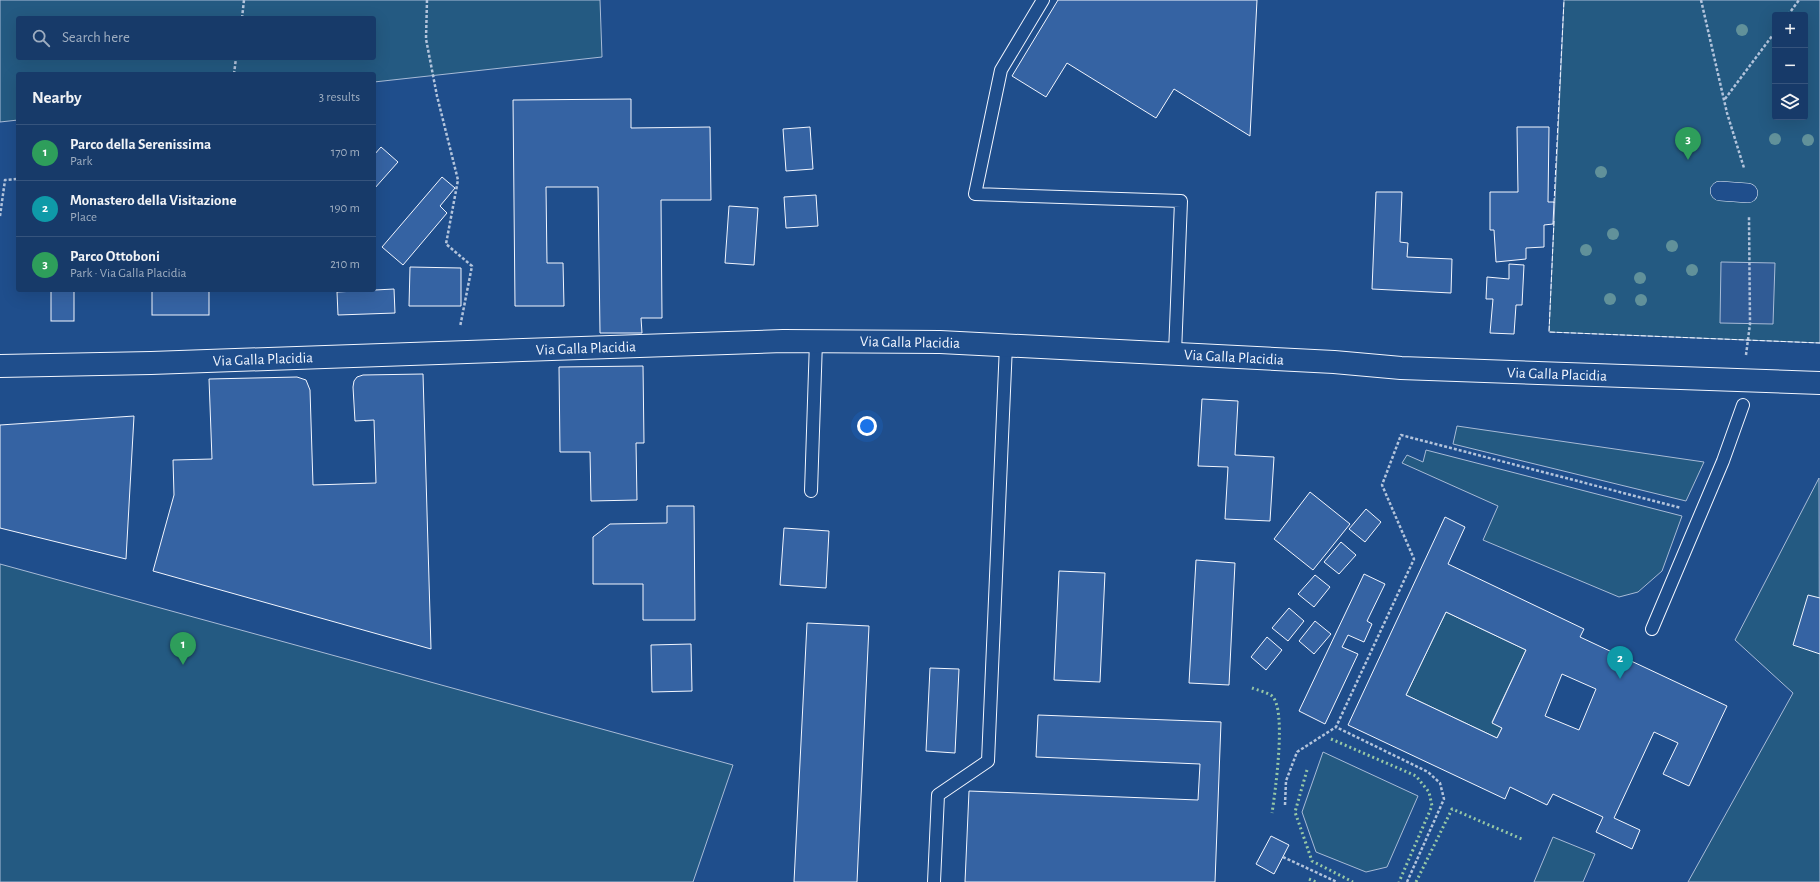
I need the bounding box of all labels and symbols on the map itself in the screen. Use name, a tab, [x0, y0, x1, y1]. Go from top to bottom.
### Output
pin: 3	[1675, 127, 1701, 160]
street label: Via Galla Placidia	[860, 334, 960, 351]
street label: Via Galla Placidia	[536, 339, 636, 358]
street label: Via Galla Placidia	[1184, 347, 1284, 368]
street label: Via Galla Placidia	[213, 350, 313, 369]
street label: Via Galla Placidia	[1507, 365, 1607, 384]
your location	[857, 416, 877, 436]
pin: 1	[170, 632, 196, 665]
pin: 2	[1607, 646, 1633, 679]

